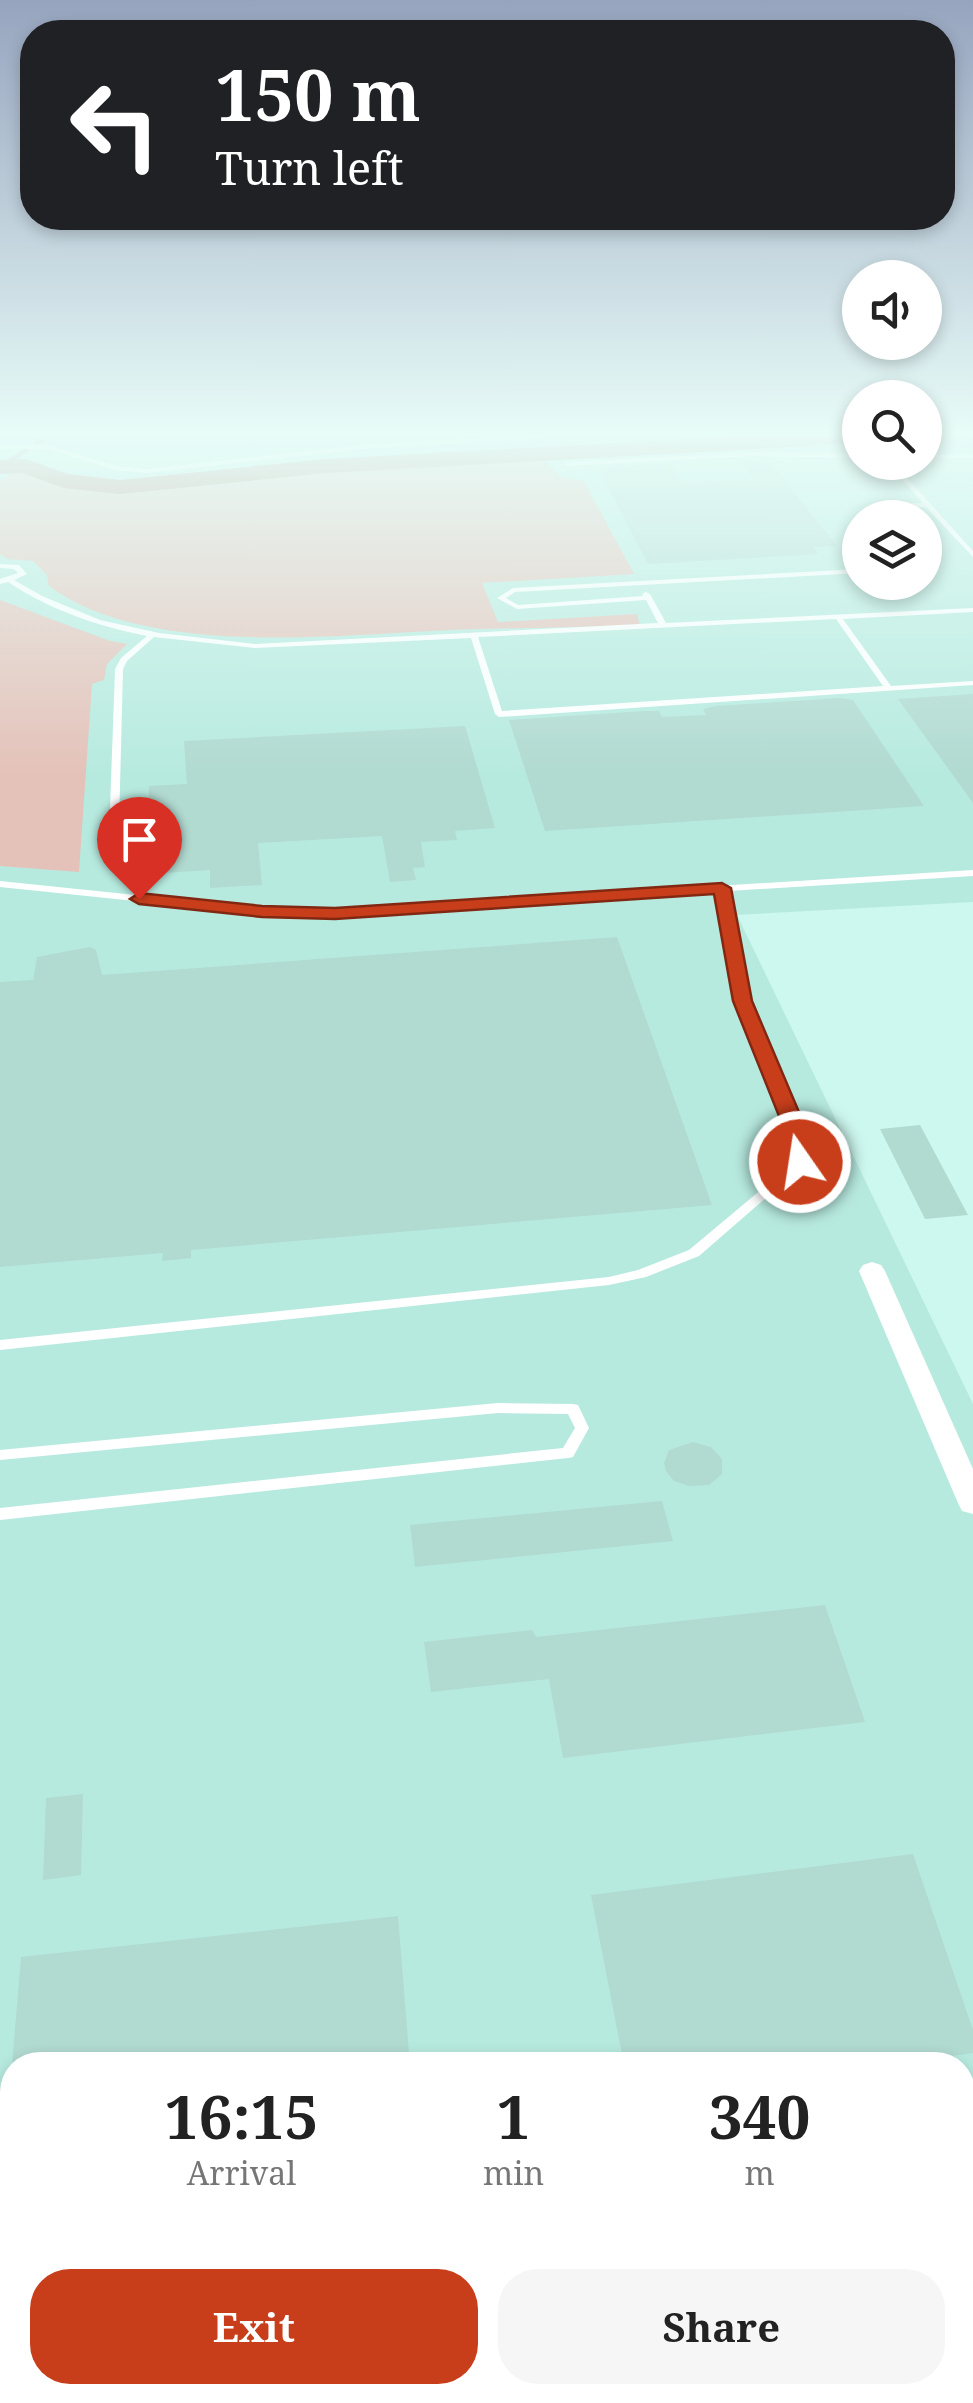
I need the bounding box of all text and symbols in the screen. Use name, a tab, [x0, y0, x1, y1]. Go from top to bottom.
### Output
text: 150 m	[215, 46, 421, 142]
icon: left	[50, 60, 180, 190]
text: Turn left	[215, 137, 404, 198]
map controls	[842, 260, 942, 600]
button: sound	[842, 260, 942, 360]
button: search	[842, 380, 942, 480]
button: layers	[842, 500, 942, 600]
pin	[97, 797, 182, 900]
icon: arrive	[112, 812, 167, 867]
position arrow	[748, 1110, 852, 1214]
text: 16:15	[165, 2075, 318, 2157]
text: 1	[497, 2075, 531, 2157]
text: 340	[709, 2075, 810, 2157]
text: Arrival	[187, 2151, 296, 2194]
text: min	[483, 2151, 544, 2194]
text: m	[744, 2151, 775, 2194]
button: Exit	[30, 2269, 478, 2384]
button: Share	[498, 2269, 945, 2384]

